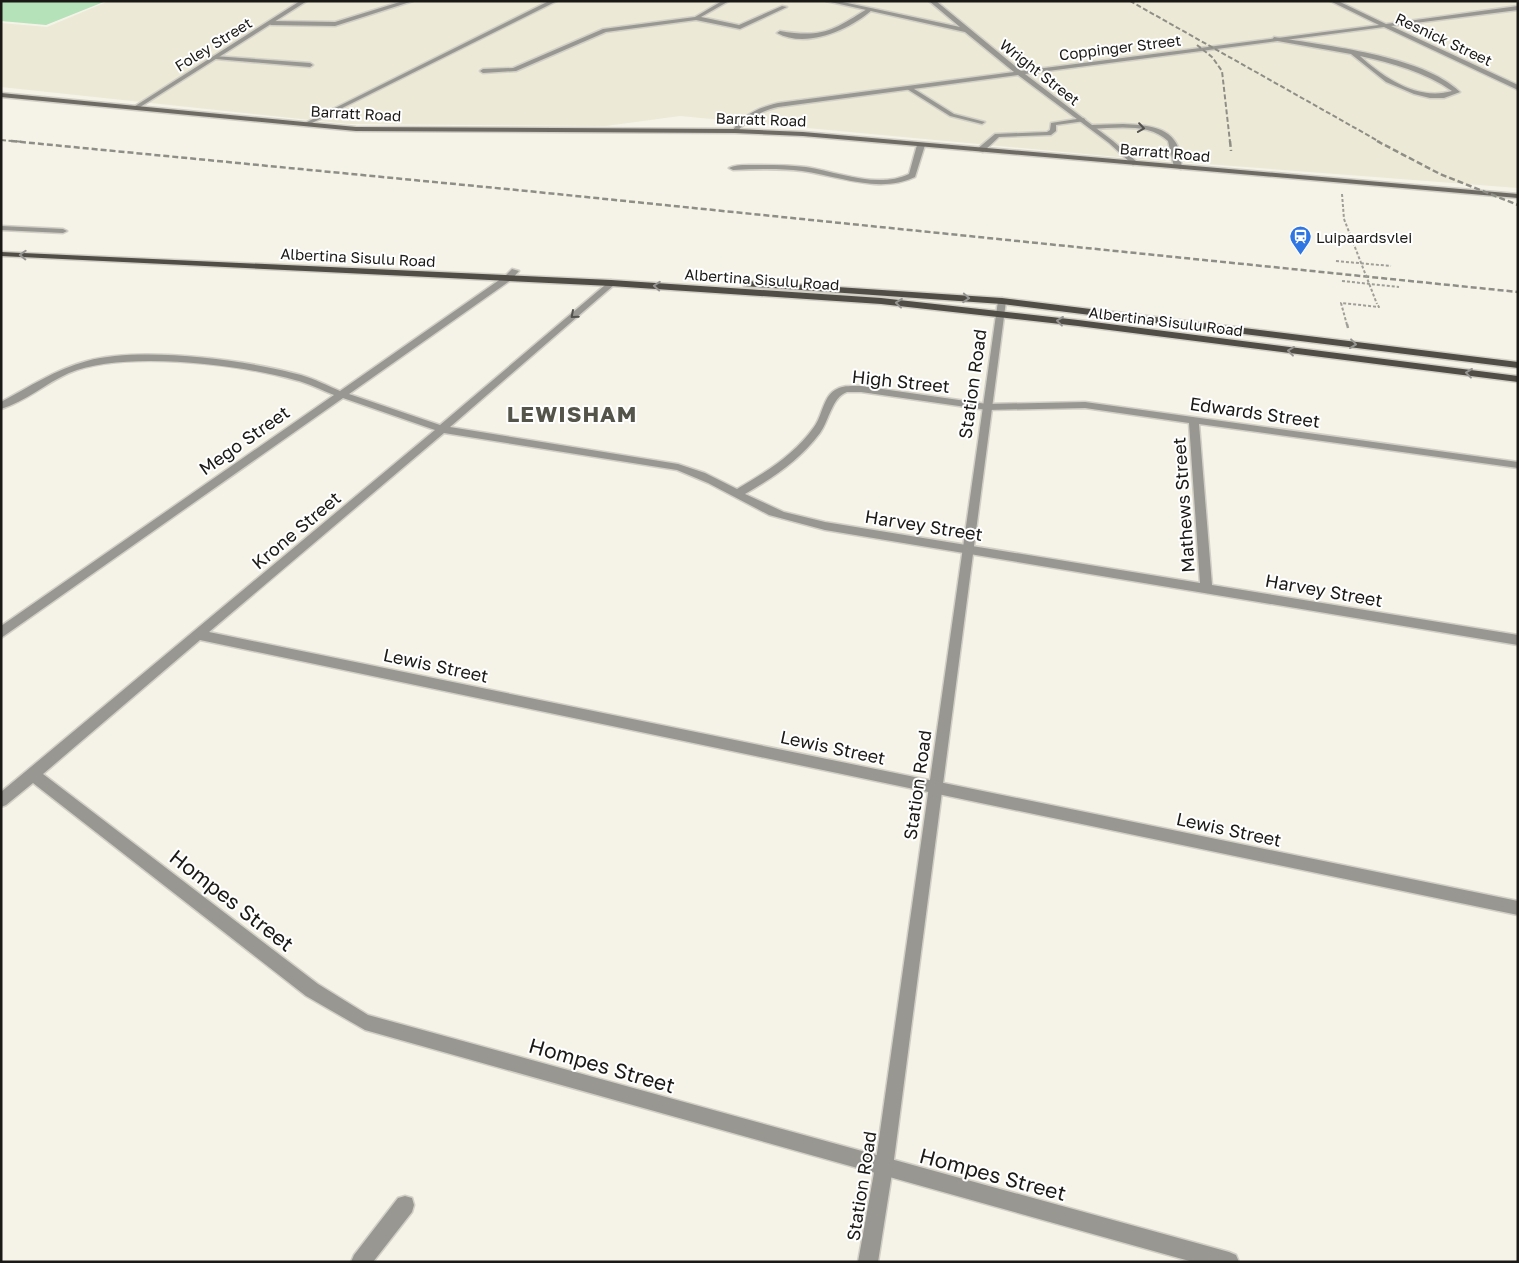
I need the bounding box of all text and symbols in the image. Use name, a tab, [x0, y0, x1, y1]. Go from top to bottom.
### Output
street label: Resnick Street	[1393, 9, 1495, 69]
street label: Foley Street	[171, 13, 255, 75]
street label: Coppinger Street	[1058, 31, 1182, 63]
street label: Wright Street	[996, 35, 1084, 109]
street label: Barratt Road	[310, 102, 402, 124]
street label: Barratt Road	[715, 108, 807, 130]
one-way arrow	[1137, 122, 1145, 133]
street label: Barratt Road	[1119, 139, 1211, 165]
station icon: Luipaardsvlei	[1288, 225, 1312, 256]
place label: Luipaardsvlei	[1316, 228, 1412, 246]
street label: Albertina Sisulu Road	[280, 244, 436, 270]
one-way arrow	[19, 250, 26, 260]
street label: Albertina Sisulu Road	[684, 265, 840, 293]
one-way arrow	[653, 281, 661, 292]
one-way arrow	[962, 292, 970, 303]
one-way arrow	[894, 298, 902, 309]
street label: Albertina Sisulu Road	[1088, 303, 1244, 339]
one-way arrow	[571, 309, 580, 318]
one-way arrow	[1056, 316, 1064, 327]
street label: Station Road	[953, 328, 991, 440]
one-way arrow	[1349, 338, 1357, 349]
one-way arrow	[1286, 346, 1295, 356]
street label: High Street	[851, 365, 951, 397]
one-way arrow	[1465, 368, 1473, 379]
street label: Edwards Street	[1188, 392, 1322, 432]
district label: LEWISHAM	[507, 400, 637, 427]
street label: Mego Street	[194, 401, 294, 479]
street label: Mathews Street	[1167, 436, 1199, 574]
street label: Krone Street	[247, 486, 345, 574]
street label: Harvey Street	[863, 505, 985, 545]
street label: Harvey Street	[1263, 569, 1385, 611]
street label: Lewis Street	[381, 643, 491, 687]
street label: Lewis Street	[778, 725, 888, 769]
street label: Station Road	[898, 729, 936, 841]
street label: Lewis Street	[1174, 807, 1284, 851]
street label: Hompes Street	[165, 843, 299, 957]
street label: Hompes Street	[526, 1032, 678, 1098]
street label: Station Road	[841, 1130, 881, 1242]
street label: Hompes Street	[917, 1142, 1069, 1206]

